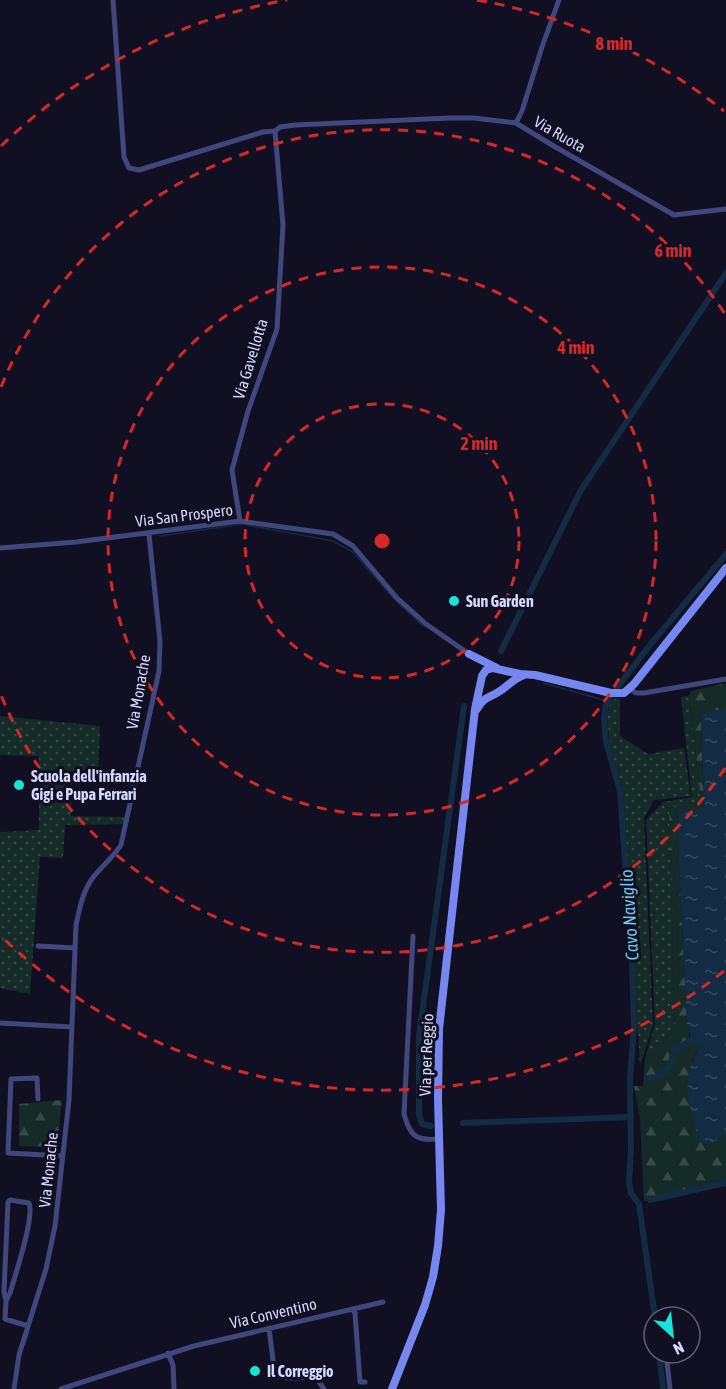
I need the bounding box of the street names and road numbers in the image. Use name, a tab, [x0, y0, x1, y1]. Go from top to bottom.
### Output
street label: Via Ruota	[531, 112, 589, 156]
street label: Via Gavellotta	[229, 317, 271, 401]
street label: Via San Prospero	[134, 500, 234, 531]
street label: Via Monache	[123, 653, 153, 731]
street label: Via per Reggio	[416, 1013, 437, 1097]
street label: Via Monache	[35, 1131, 61, 1209]
street label: Via Conventino	[228, 1294, 318, 1332]

